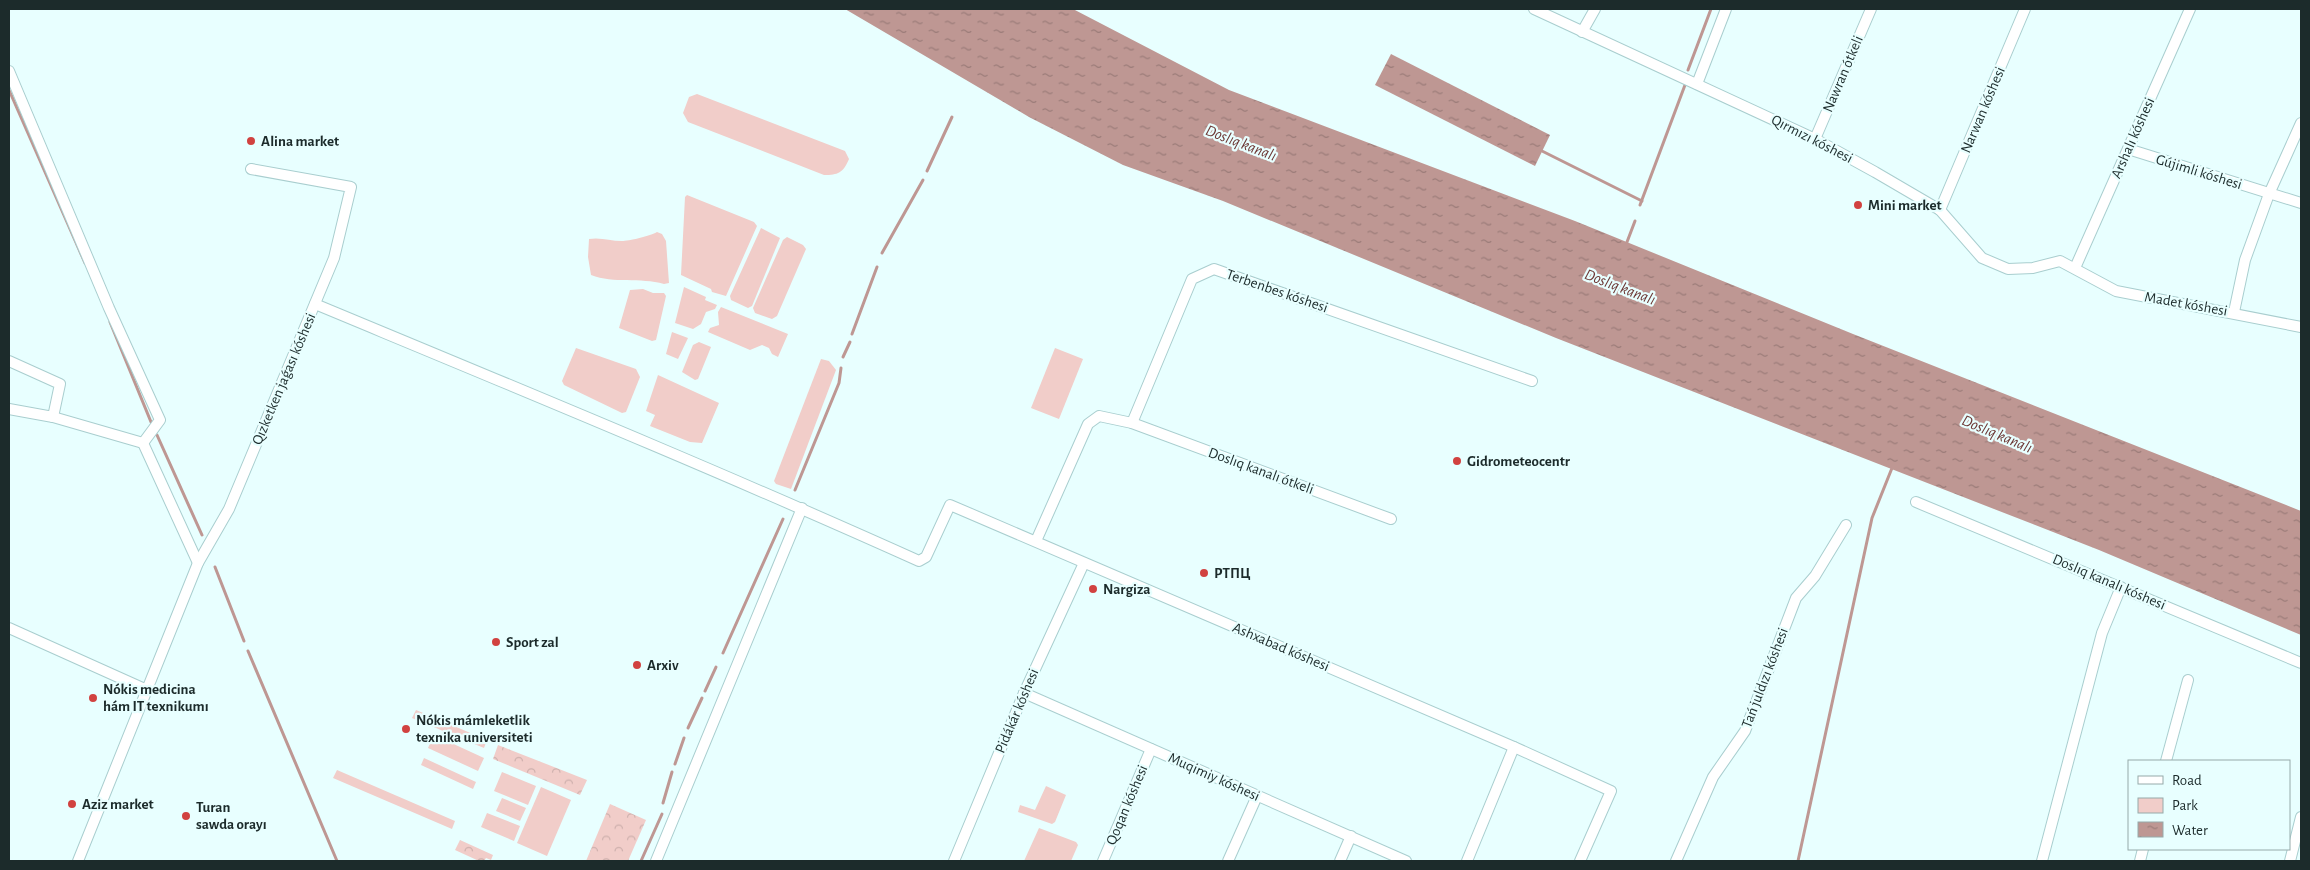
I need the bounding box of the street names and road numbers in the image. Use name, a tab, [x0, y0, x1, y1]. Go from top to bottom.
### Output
street label: Nawran ótkeli	[1820, 34, 1866, 114]
street label: Narwan kóshesi	[1958, 65, 2008, 155]
street label: Arshalı kóshesi	[2108, 95, 2158, 181]
street label: Qırmızı kóshesi	[1769, 112, 1855, 166]
street label: Gújimli kóshesi	[2154, 152, 2244, 192]
street label: Terbenbes kóshesi	[1224, 267, 1330, 315]
street label: Madet kóshesi	[2143, 289, 2229, 319]
street label: Qızketken jaǵası kóshesi	[249, 311, 319, 447]
street label: Doslıq kanalı ótkeli	[1206, 445, 1316, 497]
street label: Doslıq kanalı kóshesi	[2050, 551, 2168, 613]
street label: Ashxabad kóshesi	[1230, 620, 1332, 674]
street label: Tań juldızı kóshesi	[1739, 626, 1791, 730]
street label: Pidákár kóshesi	[992, 667, 1042, 755]
street label: Muqimiy kóshesi	[1166, 750, 1262, 804]
street label: Qoqan kóshesi	[1103, 763, 1151, 847]

